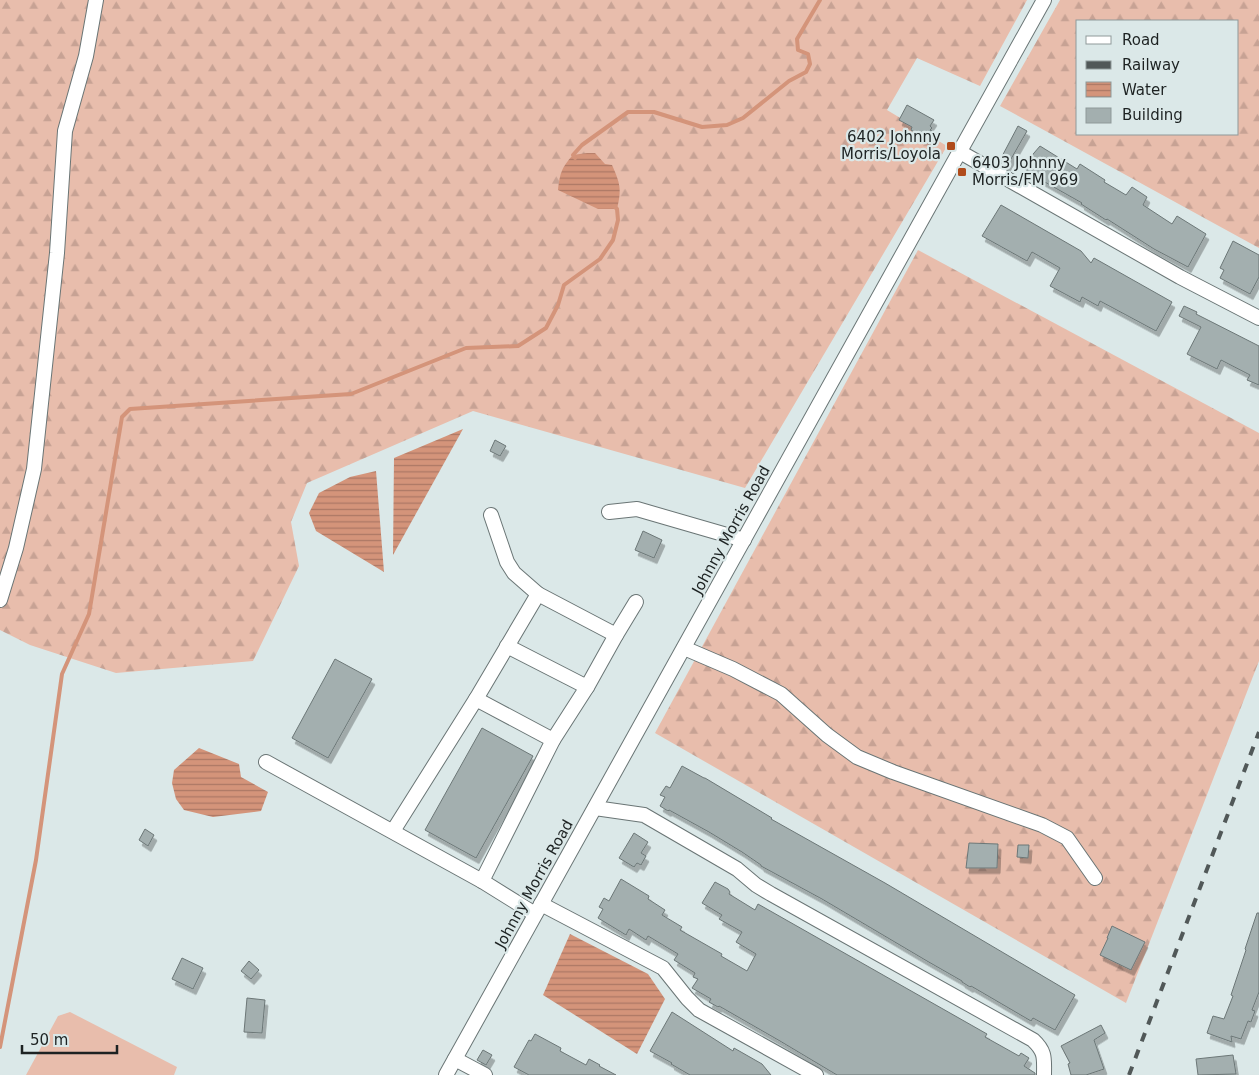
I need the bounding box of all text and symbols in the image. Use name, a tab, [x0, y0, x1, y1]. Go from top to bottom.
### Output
legend	[1076, 20, 1239, 135]
text: Road	[1122, 31, 1160, 49]
text: Railway	[1122, 56, 1180, 74]
text: Water	[1122, 81, 1167, 99]
text: Building	[1122, 106, 1183, 124]
place label: 6402 Johnny Morris/Loyola	[841, 128, 941, 163]
marker: 6402 Johnny Morris/Loyola	[945, 140, 957, 152]
place label: 6403 Johnny Morris/FM 969	[972, 154, 1078, 189]
marker: 6403 Johnny Morris/FM 969	[956, 166, 968, 178]
street label: Johnny Morris Road	[688, 463, 774, 598]
street label: Johnny Morris Road	[491, 817, 577, 952]
scale bar	[22, 1022, 118, 1054]
text: 50 m	[30, 1031, 68, 1049]

